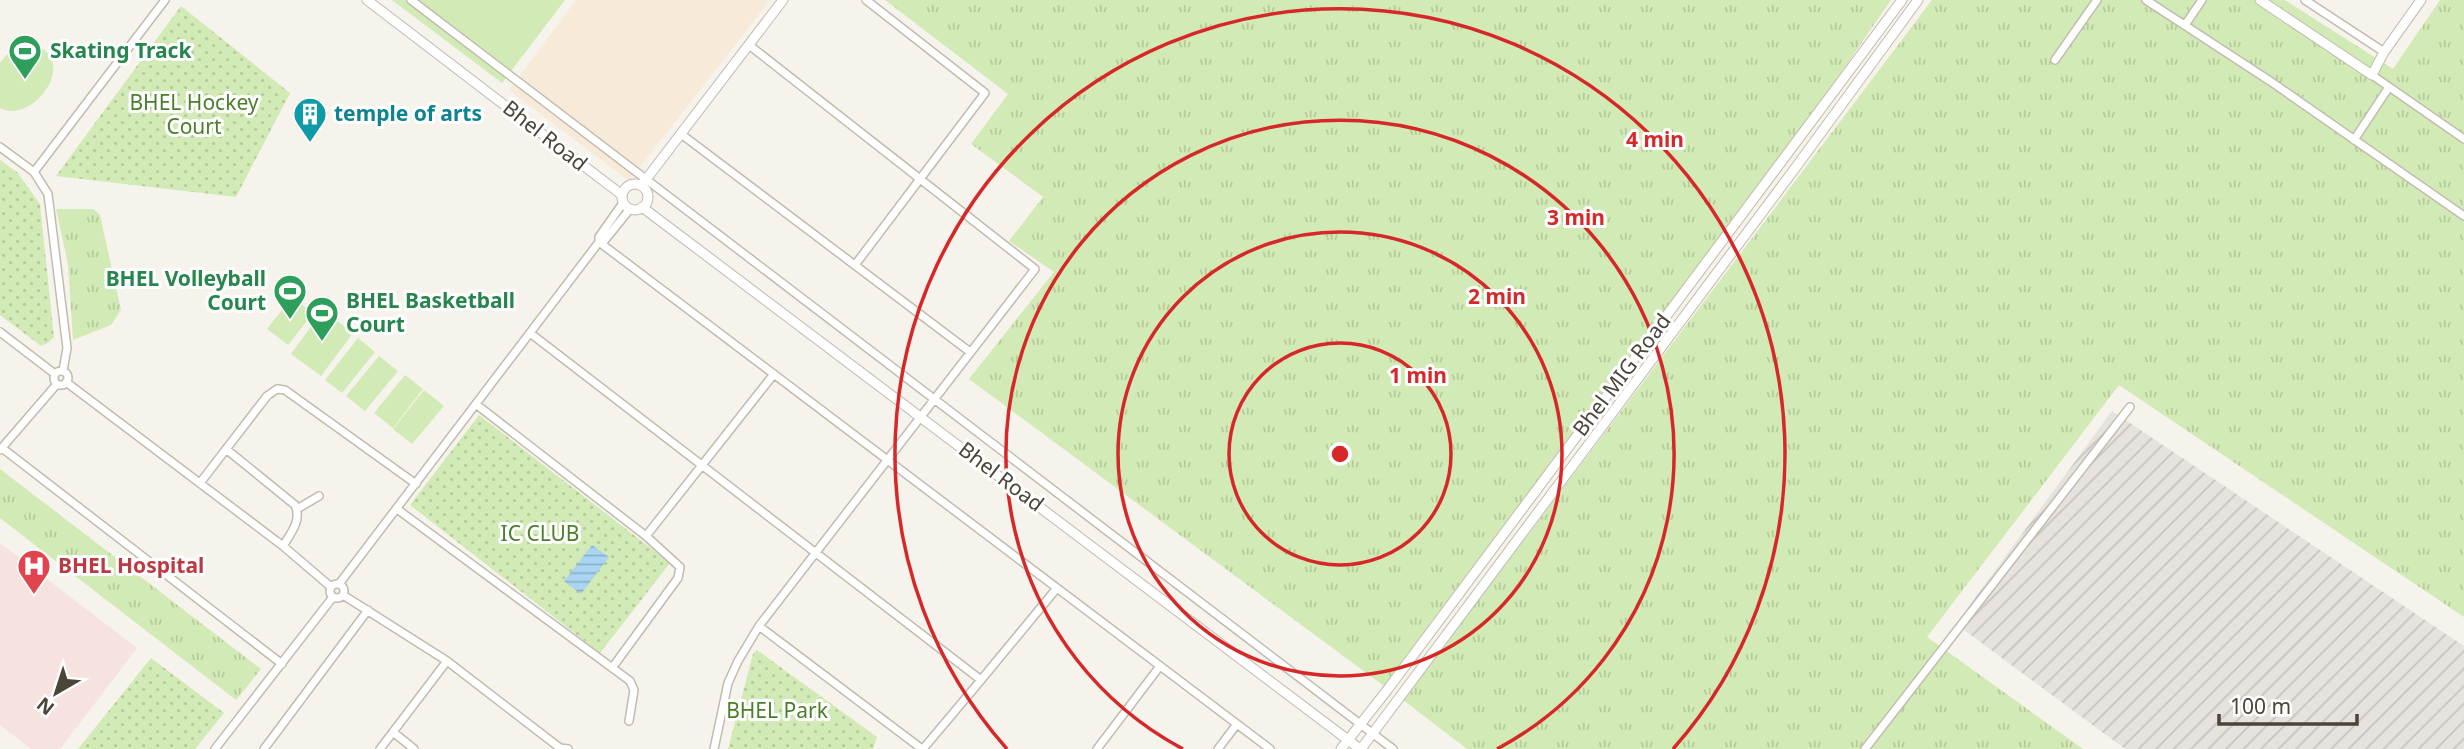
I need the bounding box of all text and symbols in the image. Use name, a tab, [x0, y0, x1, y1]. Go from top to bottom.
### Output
sports icon: Skating Track	[6, 32, 44, 81]
place label: Skating Track	[50, 36, 192, 64]
park label: BHEL Hockey Court	[129, 88, 259, 140]
street label: Bhel Road	[498, 93, 594, 177]
building icon: temple of arts	[291, 95, 329, 144]
place label: temple of arts	[334, 99, 482, 127]
text: 4 min	[1626, 125, 1684, 153]
text: 3 min	[1547, 203, 1605, 231]
place label: BHEL Volleyball Court	[106, 264, 266, 316]
sports icon: BHEL Volleyball Court	[271, 272, 309, 321]
text: 2 min	[1468, 282, 1526, 310]
place label: BHEL Basketball Court	[346, 286, 515, 338]
sports icon: BHEL Basketball Court	[303, 294, 341, 343]
street label: Bhel MIG Road	[1566, 307, 1677, 441]
text: 1 min	[1389, 361, 1447, 389]
street label: Bhel Road	[953, 435, 1050, 517]
centre of rings	[1328, 442, 1352, 466]
park label: IC CLUB	[501, 519, 579, 547]
hospital icon: BHEL Hospital	[15, 547, 53, 596]
place label: BHEL Hospital	[58, 551, 204, 579]
north arrow	[21, 658, 91, 728]
scale bar	[2219, 682, 2357, 726]
text: N	[31, 691, 59, 721]
text: 100 m	[2230, 692, 2291, 720]
park label: BHEL Park	[726, 696, 829, 724]

